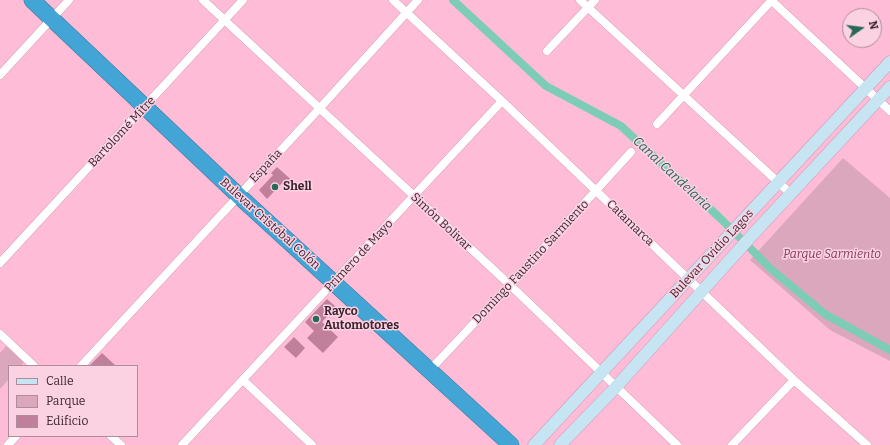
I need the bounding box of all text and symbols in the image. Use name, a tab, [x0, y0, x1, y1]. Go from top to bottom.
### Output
north arrow	[842, 8, 882, 48]
text: N	[866, 20, 880, 31]
street label: Bartolomé Mitre	[86, 94, 158, 170]
water label: Canal Candelaria	[629, 134, 715, 214]
street label: España	[247, 146, 285, 186]
street label: Bulevar Cristóbal Colón	[217, 175, 323, 273]
place label: Shell	[283, 180, 312, 194]
marker: Shell	[270, 182, 280, 192]
street label: Simón Bolivar	[408, 190, 474, 254]
street label: Domingo Faustino Sarmiento	[470, 197, 592, 327]
street label: Catamarca	[603, 197, 657, 249]
street label: Bulevar Ovidio Lagos	[667, 207, 757, 301]
street label: Primero de Mayo	[322, 217, 396, 295]
park label: Parque Sarmiento	[783, 248, 881, 262]
place label: Rayco Automotores	[324, 305, 399, 333]
marker: Rayco Automotores	[311, 314, 321, 324]
legend	[8, 365, 138, 437]
text: Calle	[46, 374, 74, 388]
text: Parque	[46, 394, 85, 408]
text: Edificio	[46, 414, 88, 428]

